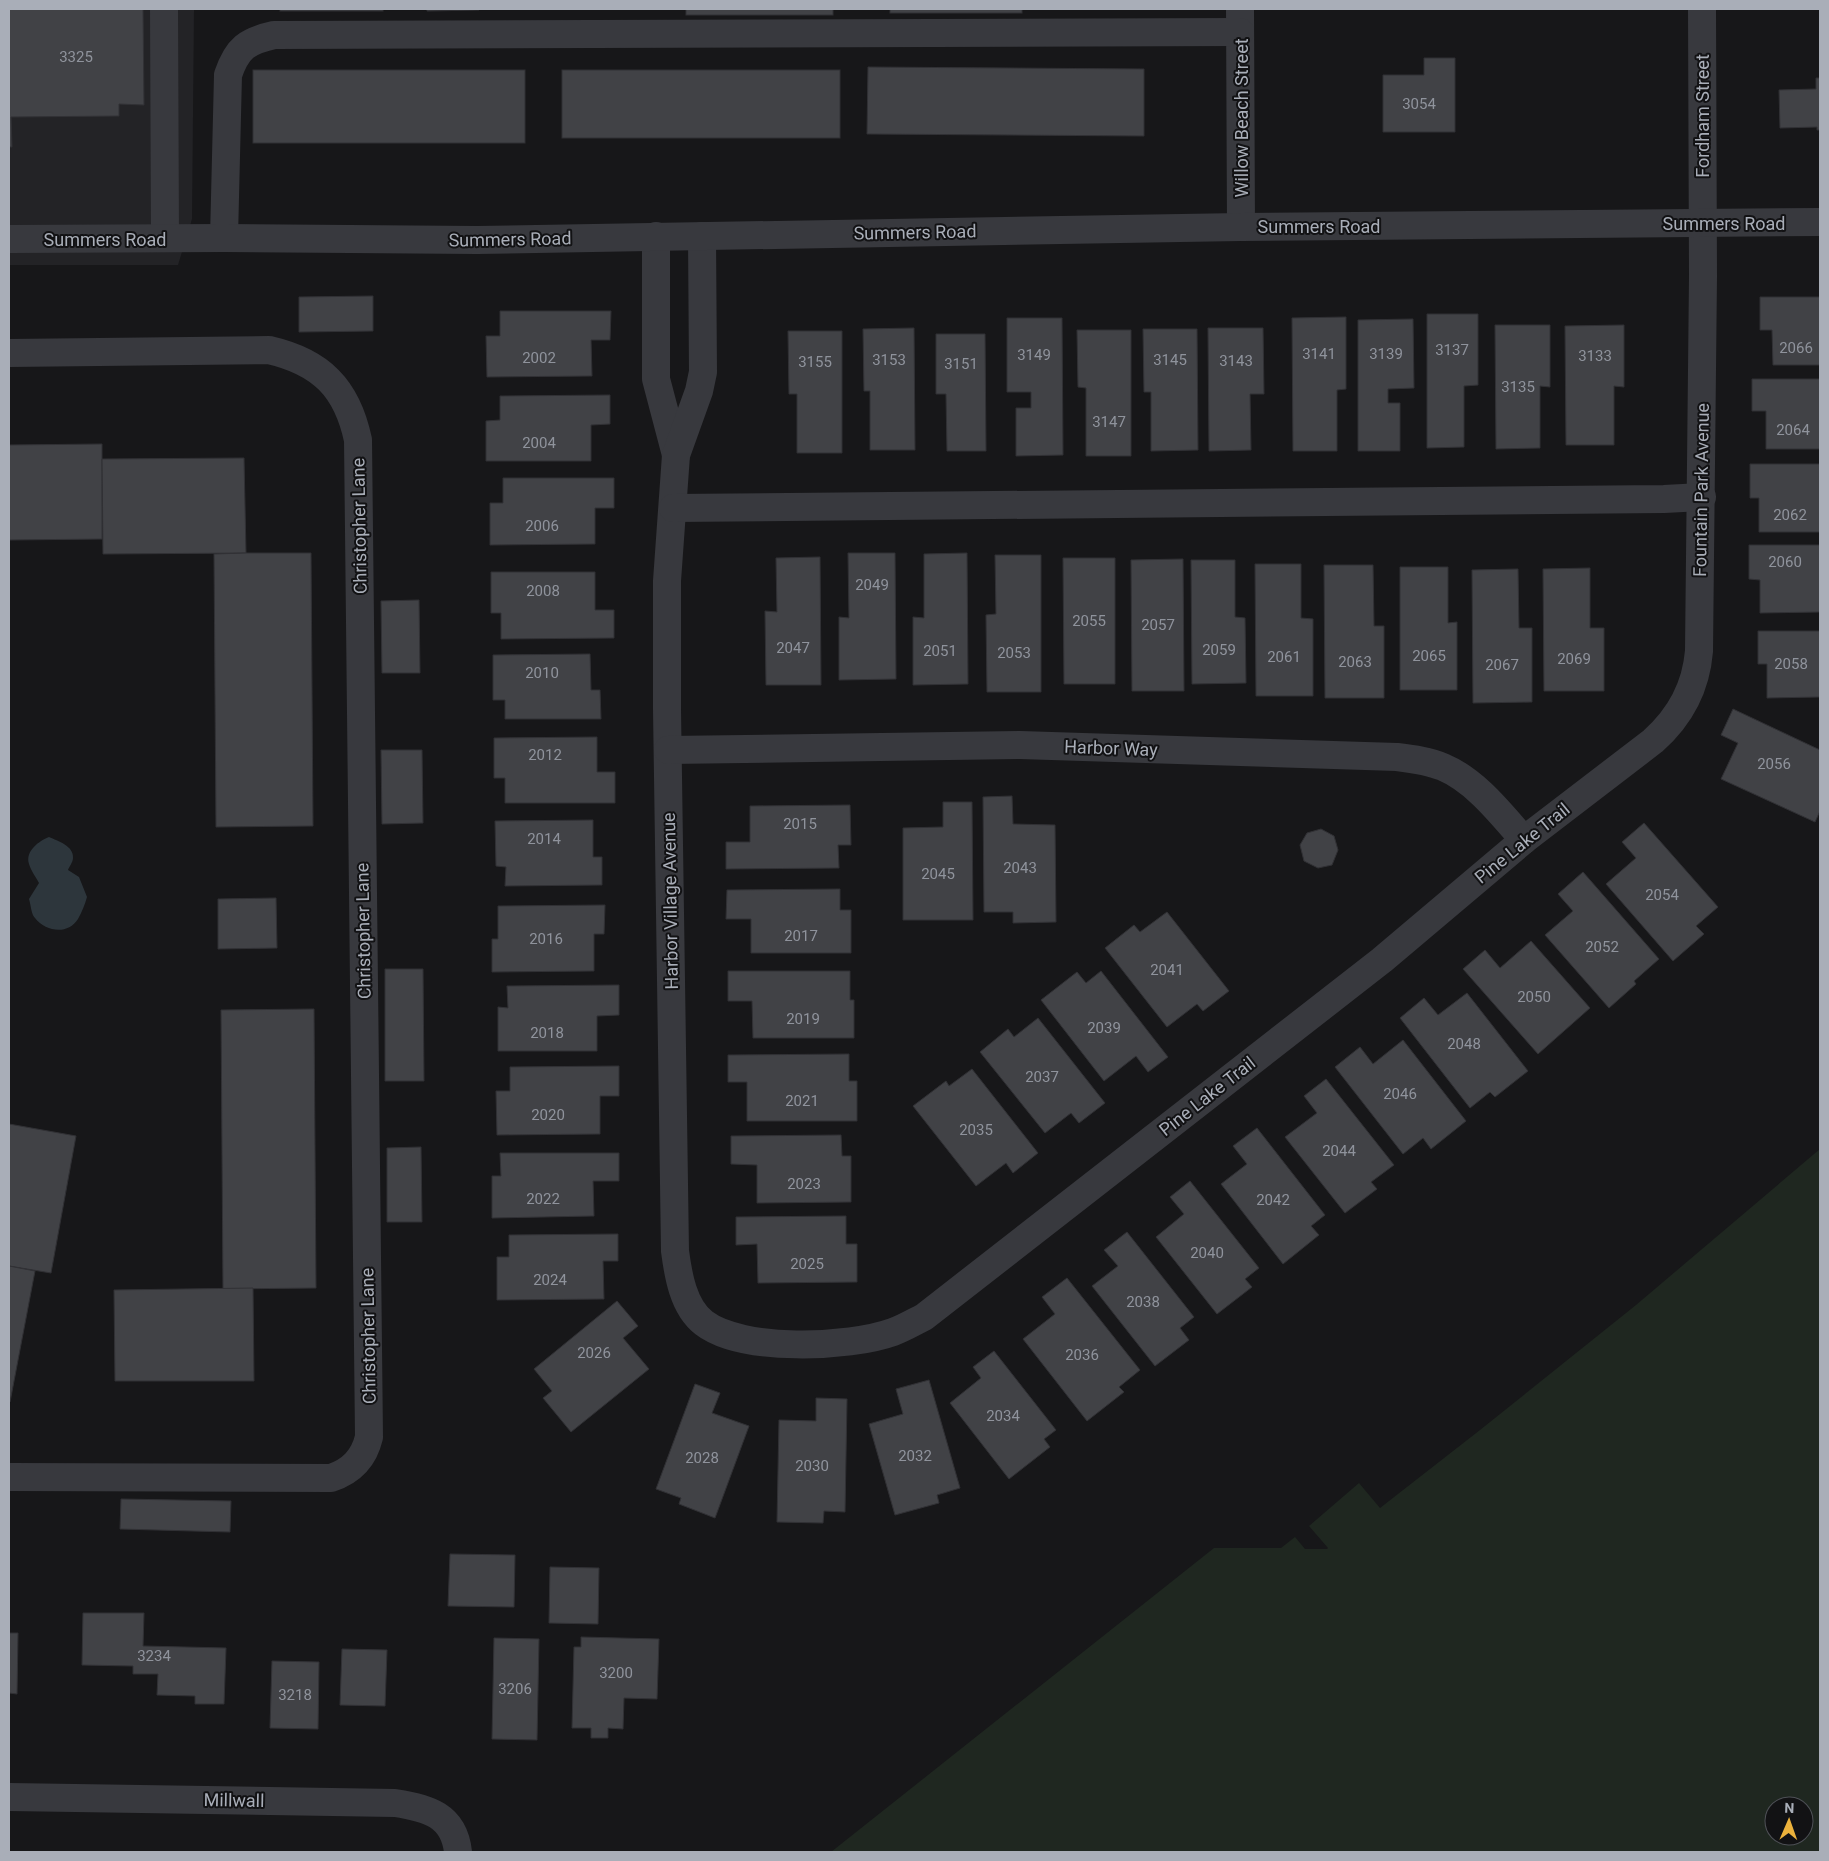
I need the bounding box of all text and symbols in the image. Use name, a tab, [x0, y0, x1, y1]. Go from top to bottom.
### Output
street label: Willow Beach Street	[1231, 38, 1252, 198]
house number: 3325	[59, 48, 93, 66]
street label: Fordham Street	[1692, 54, 1713, 178]
house number: 3054	[1402, 95, 1436, 113]
street label: Summers Road	[1663, 213, 1785, 234]
street label: Summers Road	[1258, 216, 1380, 237]
street label: Summers Road	[853, 220, 977, 244]
street label: Summers Road	[448, 227, 572, 251]
street label: Summers Road	[44, 229, 166, 250]
house number: 2066	[1779, 339, 1813, 357]
house number: 3137	[1435, 341, 1469, 359]
house number: 3141	[1302, 345, 1336, 363]
house number: 3139	[1369, 345, 1403, 363]
house number: 3149	[1017, 346, 1051, 364]
house number: 3133	[1578, 347, 1612, 365]
house number: 2002	[522, 349, 556, 367]
house number: 3153	[872, 351, 906, 369]
house number: 3145	[1153, 351, 1187, 369]
house number: 3143	[1219, 352, 1253, 370]
house number: 3155	[798, 353, 832, 371]
house number: 3151	[944, 355, 978, 373]
house number: 3135	[1501, 378, 1535, 396]
street label: Fountain Park Avenue	[1689, 403, 1713, 577]
house number: 3147	[1092, 413, 1126, 431]
house number: 2064	[1776, 421, 1810, 439]
house number: 2004	[522, 434, 556, 452]
street label: Christopher Lane	[347, 458, 371, 594]
house number: 2062	[1773, 506, 1807, 524]
house number: 2006	[525, 517, 559, 535]
house number: 2060	[1768, 553, 1802, 571]
house number: 2049	[855, 576, 889, 594]
house number: 2008	[526, 582, 560, 600]
house number: 2055	[1072, 612, 1106, 630]
house number: 2057	[1141, 616, 1175, 634]
house number: 2047	[776, 639, 810, 657]
house number: 2059	[1202, 641, 1236, 659]
house number: 2051	[923, 642, 957, 660]
house number: 2053	[997, 644, 1031, 662]
house number: 2065	[1412, 647, 1446, 665]
house number: 2061	[1267, 648, 1301, 666]
house number: 2069	[1557, 650, 1591, 668]
house number: 2063	[1338, 653, 1372, 671]
house number: 2058	[1774, 655, 1808, 673]
house number: 2067	[1485, 656, 1519, 674]
house number: 2010	[525, 664, 559, 682]
street label: Harbor Way	[1064, 736, 1159, 760]
house number: 2012	[528, 746, 562, 764]
house number: 2056	[1757, 755, 1791, 773]
street label: Pine Lake Trail	[1470, 798, 1574, 888]
street label: Harbor Village Avenue	[658, 812, 682, 990]
house number: 2015	[783, 815, 817, 833]
house number: 2014	[527, 830, 561, 848]
house number: 2043	[1003, 859, 1037, 877]
street label: Christopher Lane	[351, 863, 375, 999]
house number: 2045	[921, 865, 955, 883]
house number: 2054	[1645, 886, 1679, 904]
house number: 2017	[784, 927, 818, 945]
house number: 2016	[529, 930, 563, 948]
house number: 2052	[1585, 938, 1619, 956]
house number: 2041	[1150, 961, 1184, 979]
house number: 2050	[1517, 988, 1551, 1006]
house number: 2019	[786, 1010, 820, 1028]
house number: 2039	[1087, 1019, 1121, 1037]
house number: 2018	[530, 1024, 564, 1042]
house number: 2048	[1447, 1035, 1481, 1053]
street label: Pine Lake Trail	[1155, 1052, 1259, 1140]
house number: 2037	[1025, 1068, 1059, 1086]
house number: 2046	[1383, 1085, 1417, 1103]
house number: 2021	[785, 1092, 819, 1110]
house number: 2020	[531, 1106, 565, 1124]
house number: 2035	[959, 1121, 993, 1139]
house number: 2044	[1322, 1142, 1356, 1160]
house number: 2023	[787, 1175, 821, 1193]
house number: 2022	[526, 1190, 560, 1208]
house number: 2042	[1256, 1191, 1290, 1209]
house number: 2040	[1190, 1244, 1224, 1262]
house number: 2025	[790, 1255, 824, 1273]
street label: Christopher Lane	[356, 1268, 380, 1404]
house number: 2024	[533, 1271, 567, 1289]
house number: 2038	[1126, 1293, 1160, 1311]
house number: 2026	[577, 1344, 611, 1362]
house number: 2036	[1065, 1346, 1099, 1364]
house number: 2034	[986, 1407, 1020, 1425]
house number: 2032	[898, 1447, 932, 1465]
house number: 2028	[685, 1449, 719, 1467]
house number: 2030	[795, 1457, 829, 1475]
house number: 3234	[137, 1647, 171, 1665]
house number: 3200	[599, 1664, 633, 1682]
house number: 3206	[498, 1680, 532, 1698]
house number: 3218	[278, 1686, 312, 1704]
street label: Millwall	[203, 1789, 265, 1811]
north arrow	[1764, 1796, 1814, 1846]
text: N	[1784, 1800, 1795, 1816]

